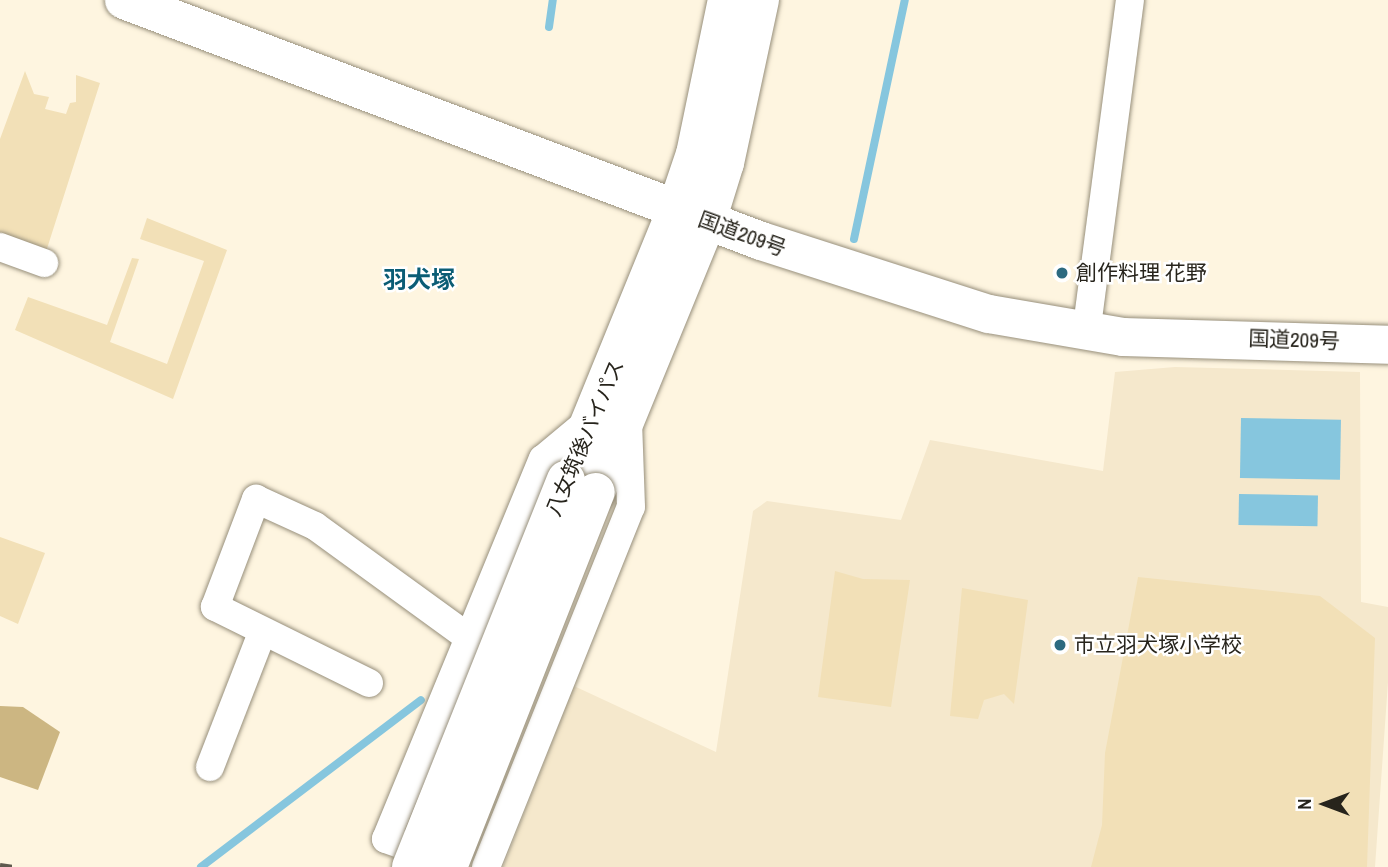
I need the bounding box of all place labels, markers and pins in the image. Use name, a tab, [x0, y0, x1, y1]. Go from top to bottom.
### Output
place label: 創作料理 花野	[1076, 260, 1207, 286]
marker: 創作料理 花野	[1054, 265, 1070, 281]
place label: 市立羽犬塚小学校	[1074, 632, 1242, 658]
marker: 市立羽犬塚小学校	[1052, 637, 1068, 653]

